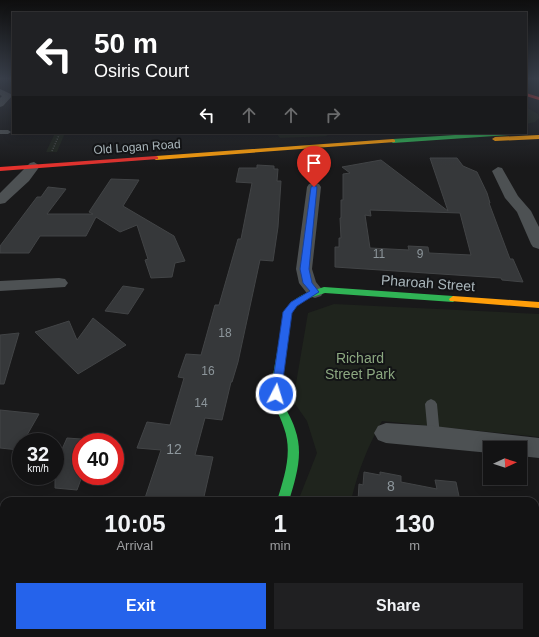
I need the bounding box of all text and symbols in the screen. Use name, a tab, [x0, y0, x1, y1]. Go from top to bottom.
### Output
icon: left	[28, 28, 80, 80]
text: 50 m	[94, 28, 158, 59]
text: Osiris Court	[94, 61, 189, 81]
icon: left	[196, 104, 218, 126]
icon: ahead	[238, 104, 260, 126]
icon: ahead	[280, 104, 302, 126]
icon: right	[322, 104, 344, 126]
street label: Old Logan Road	[93, 137, 181, 157]
pin	[297, 146, 331, 187]
icon: arrive	[303, 152, 325, 174]
house number: 11	[373, 247, 386, 261]
house number: 9	[417, 247, 424, 261]
street label: Pharoah Street	[380, 272, 476, 294]
house number: 18	[218, 326, 232, 340]
park label: Richard Street Park	[325, 350, 396, 382]
house number: 16	[201, 364, 215, 378]
position arrow	[255, 373, 297, 415]
house number: 14	[194, 396, 208, 410]
speed limit sign: 40	[72, 433, 124, 485]
house number: 12	[166, 441, 182, 457]
north arrow	[483, 441, 527, 485]
map controls	[483, 441, 527, 485]
text: 32	[27, 443, 49, 465]
text: km/h	[27, 463, 49, 474]
house number: 8	[387, 478, 395, 494]
text: 10:05	[104, 510, 166, 537]
text: 1	[273, 510, 287, 537]
text: 130	[395, 510, 435, 537]
text: Arrival	[116, 538, 153, 553]
text: min	[270, 538, 291, 553]
text: m	[409, 538, 420, 553]
button: Exit	[16, 583, 266, 629]
button: Share	[274, 583, 523, 629]

